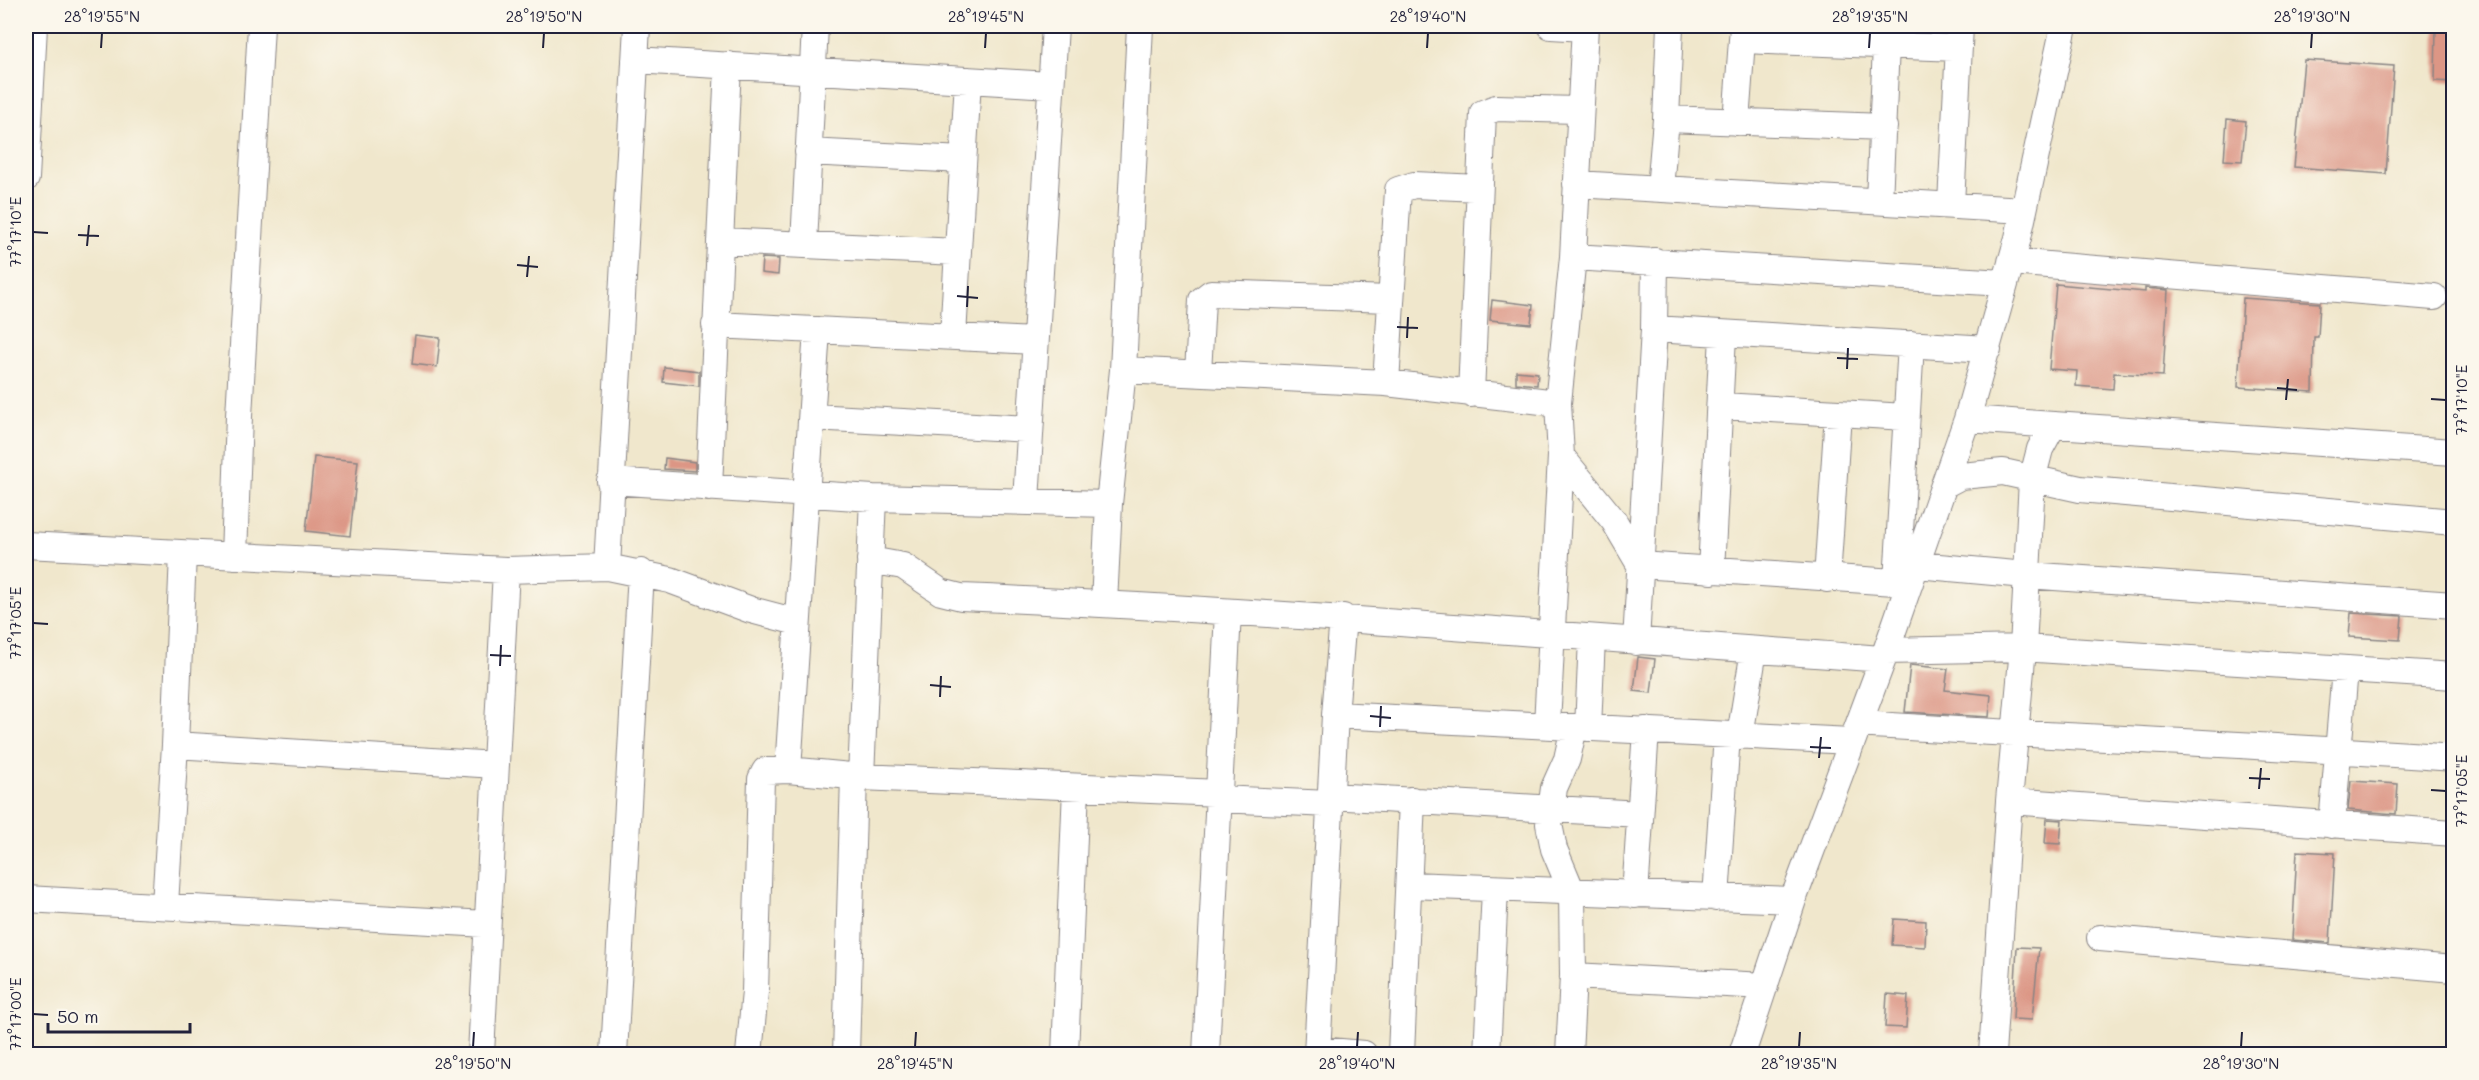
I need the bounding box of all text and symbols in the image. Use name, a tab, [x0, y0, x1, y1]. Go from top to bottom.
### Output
text: 28°19'55"N	[64, 6, 140, 26]
text: 28°19'50"N	[506, 6, 582, 26]
text: 28°19'45"N	[948, 6, 1024, 26]
text: 28°19'40"N	[1390, 6, 1466, 26]
text: 28°19'35"N	[1832, 6, 1908, 26]
text: 28°19'30"N	[2274, 6, 2350, 26]
text: 77°17'10"E	[5, 196, 25, 267]
text: 77°17'10"E	[2451, 364, 2471, 435]
text: 77°17'05"E	[5, 586, 25, 659]
text: 77°17'05"E	[2451, 754, 2471, 827]
text: 77°17'00"E	[5, 977, 25, 1051]
scale bar	[48, 996, 190, 1034]
text: 50 m	[57, 1004, 99, 1028]
text: 28°19'50"N	[435, 1053, 511, 1073]
text: 28°19'45"N	[877, 1053, 953, 1073]
text: 28°19'40"N	[1319, 1053, 1395, 1073]
text: 28°19'35"N	[1761, 1053, 1837, 1073]
text: 28°19'30"N	[2203, 1053, 2279, 1073]

